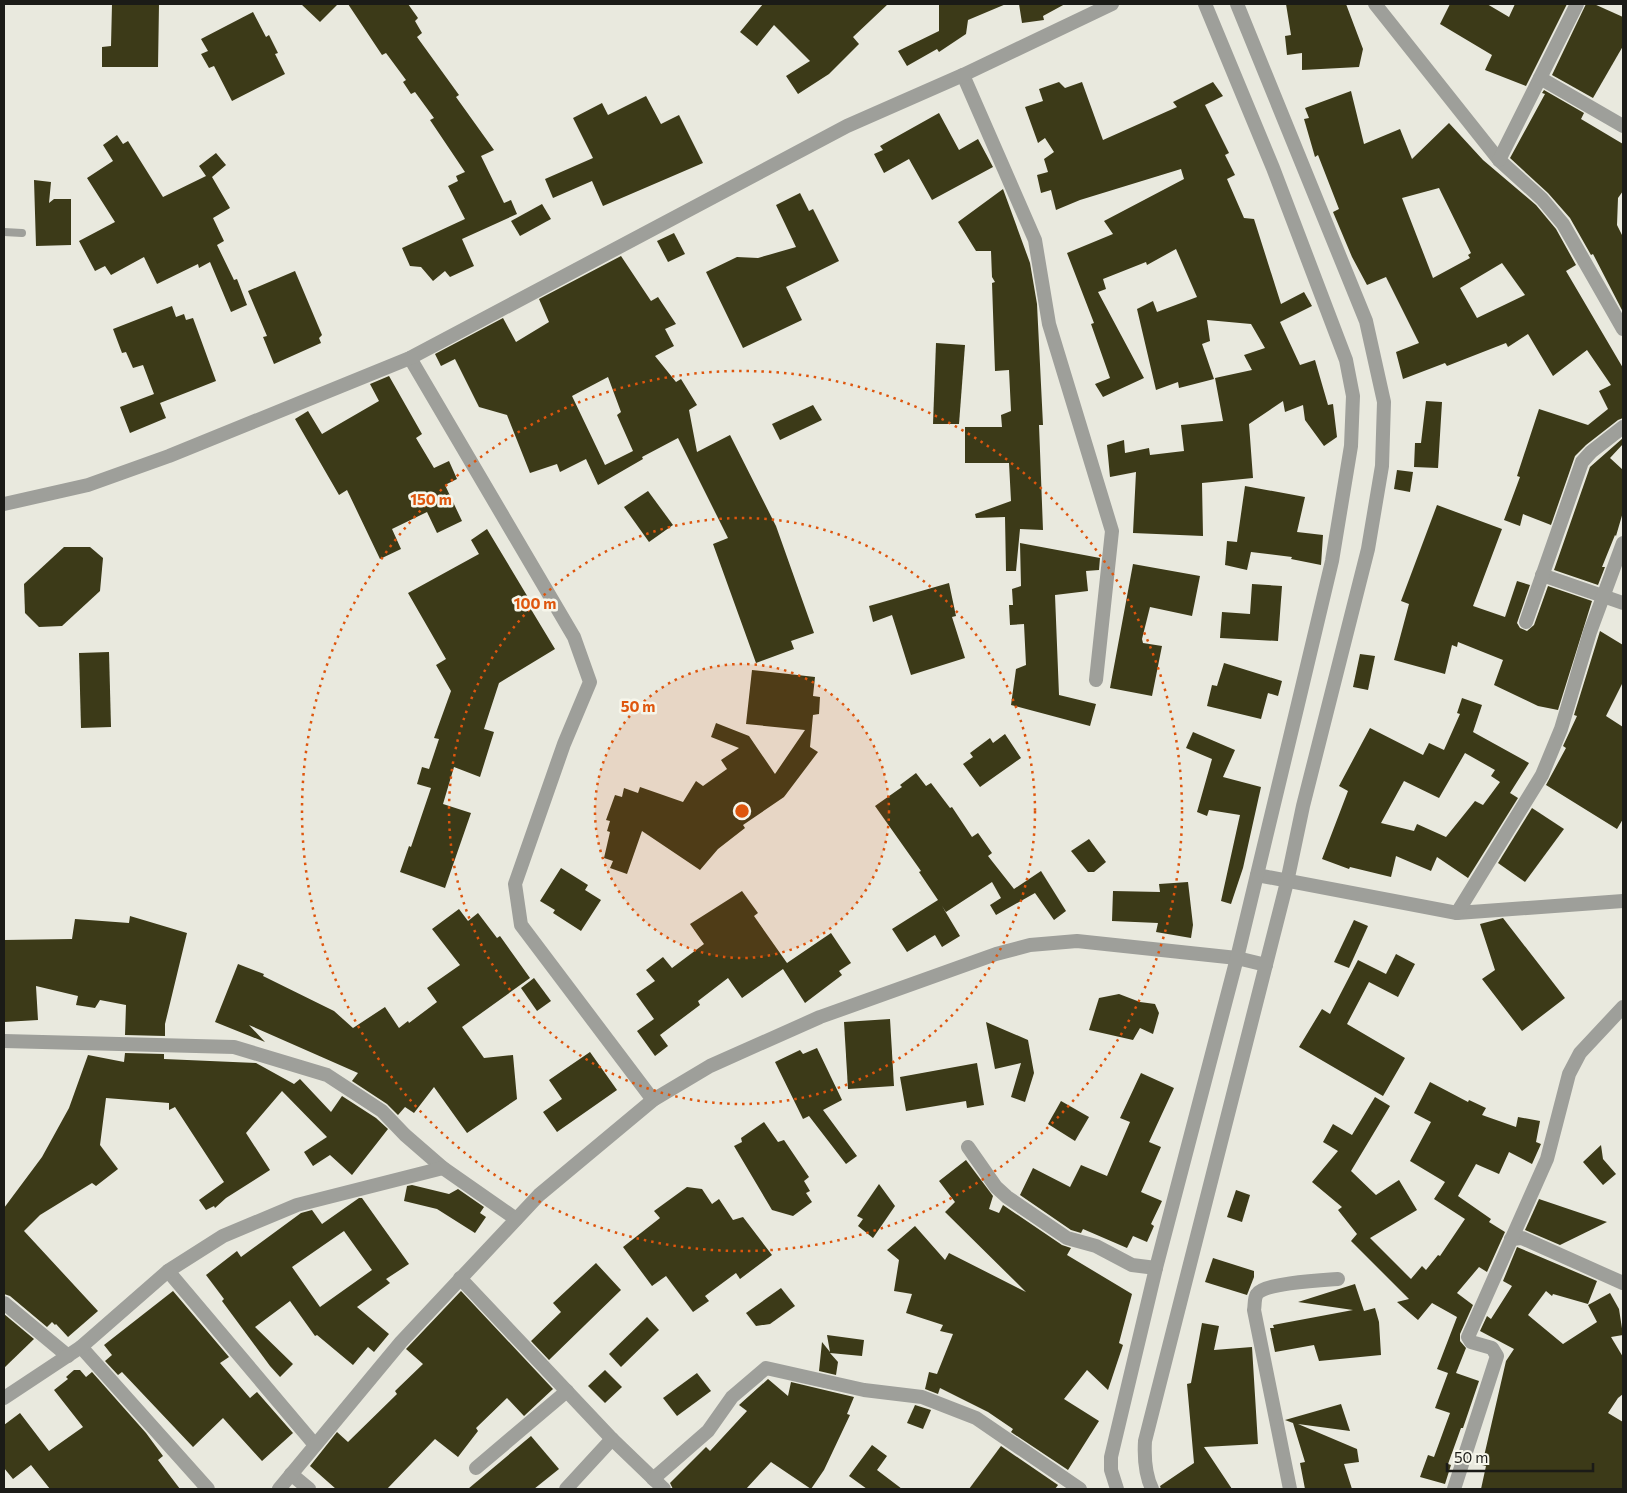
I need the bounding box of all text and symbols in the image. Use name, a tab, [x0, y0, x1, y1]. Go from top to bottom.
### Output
text: 150 m	[410, 490, 452, 508]
text: 100 m	[514, 594, 556, 612]
text: 50 m	[621, 697, 655, 715]
centre of rings	[733, 802, 751, 820]
scale bar	[1447, 1440, 1593, 1472]
text: 50 m	[1454, 1448, 1488, 1466]

